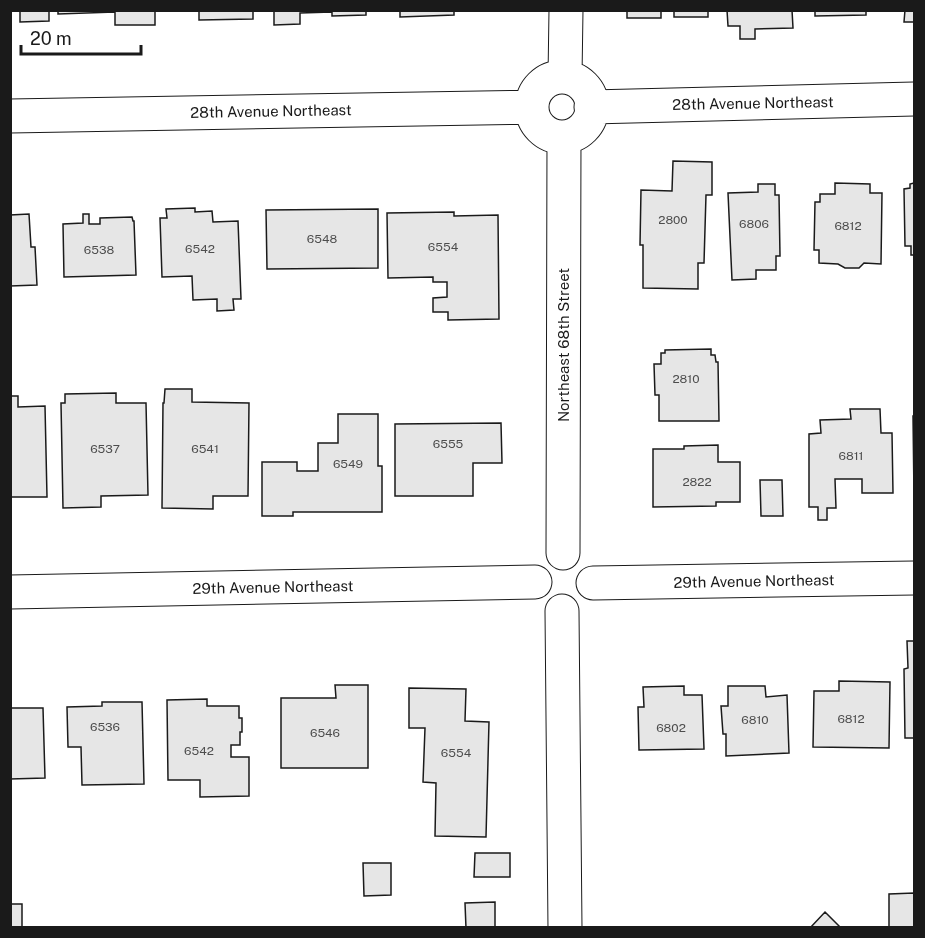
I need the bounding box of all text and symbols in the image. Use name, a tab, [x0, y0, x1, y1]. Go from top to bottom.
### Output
scale bar	[21, 18, 141, 56]
text: 20 m	[30, 28, 72, 49]
street label: 28th Avenue Northeast	[672, 93, 834, 113]
street label: 28th Avenue Northeast	[190, 101, 352, 121]
house number: 2800	[658, 213, 688, 227]
house number: 6806	[739, 217, 769, 231]
house number: 6812	[834, 219, 862, 233]
house number: 6548	[307, 232, 337, 246]
house number: 6554	[428, 240, 459, 254]
house number: 6542	[185, 242, 215, 256]
house number: 6538	[84, 243, 114, 257]
street label: Northeast 68th Street	[555, 268, 572, 422]
house number: 2810	[672, 372, 700, 386]
house number: 6555	[433, 437, 464, 451]
house number: 6537	[90, 442, 120, 456]
house number: 6541	[191, 442, 219, 456]
house number: 6811	[839, 449, 863, 463]
house number: 6549	[333, 457, 363, 471]
house number: 2822	[682, 475, 712, 489]
street label: 29th Avenue Northeast	[673, 571, 835, 591]
street label: 29th Avenue Northeast	[192, 577, 354, 597]
house number: 6812	[837, 712, 865, 726]
house number: 6810	[741, 713, 769, 727]
house number: 6536	[90, 720, 120, 734]
house number: 6802	[656, 721, 686, 735]
house number: 6546	[310, 726, 340, 740]
house number: 6542	[184, 744, 214, 758]
house number: 6554	[441, 746, 472, 760]

